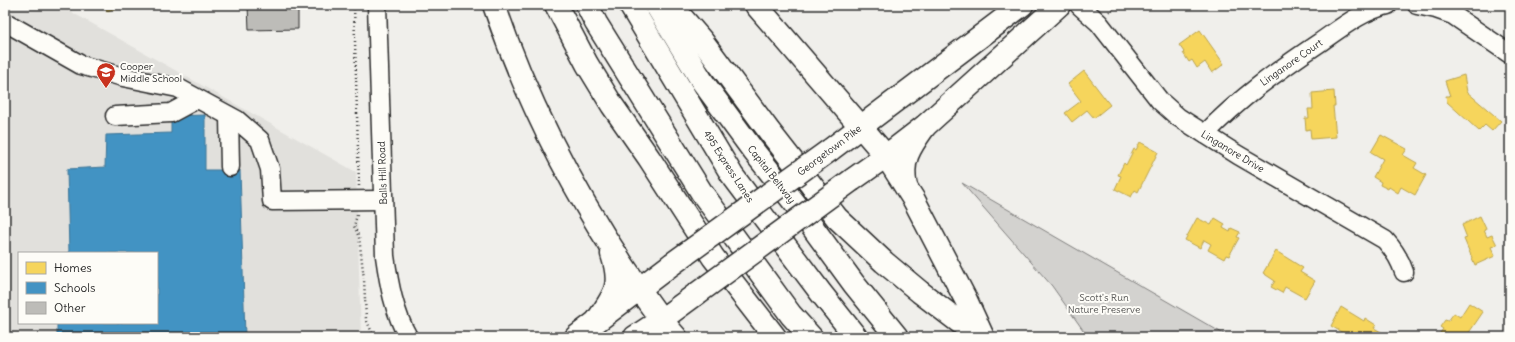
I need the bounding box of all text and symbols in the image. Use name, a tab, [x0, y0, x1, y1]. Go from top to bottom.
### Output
street label: Linganore Court	[1258, 36, 1325, 89]
place label: Cooper Middle School	[120, 60, 182, 85]
school or university icon: Cooper Middle School	[95, 61, 117, 89]
street label: Georgetown Pike	[795, 122, 864, 179]
street label: Linganore Drive	[1199, 127, 1267, 175]
street label: 495 Express Lanes	[700, 128, 757, 205]
street label: Balls Hill Road	[375, 141, 390, 205]
street label: Capital Beltway	[745, 142, 798, 206]
legend	[18, 252, 158, 324]
text: Homes	[54, 260, 92, 275]
text: Schools	[54, 280, 95, 295]
park label: Scott's Run Nature Preserve	[1068, 291, 1140, 316]
text: Other	[54, 300, 86, 315]

